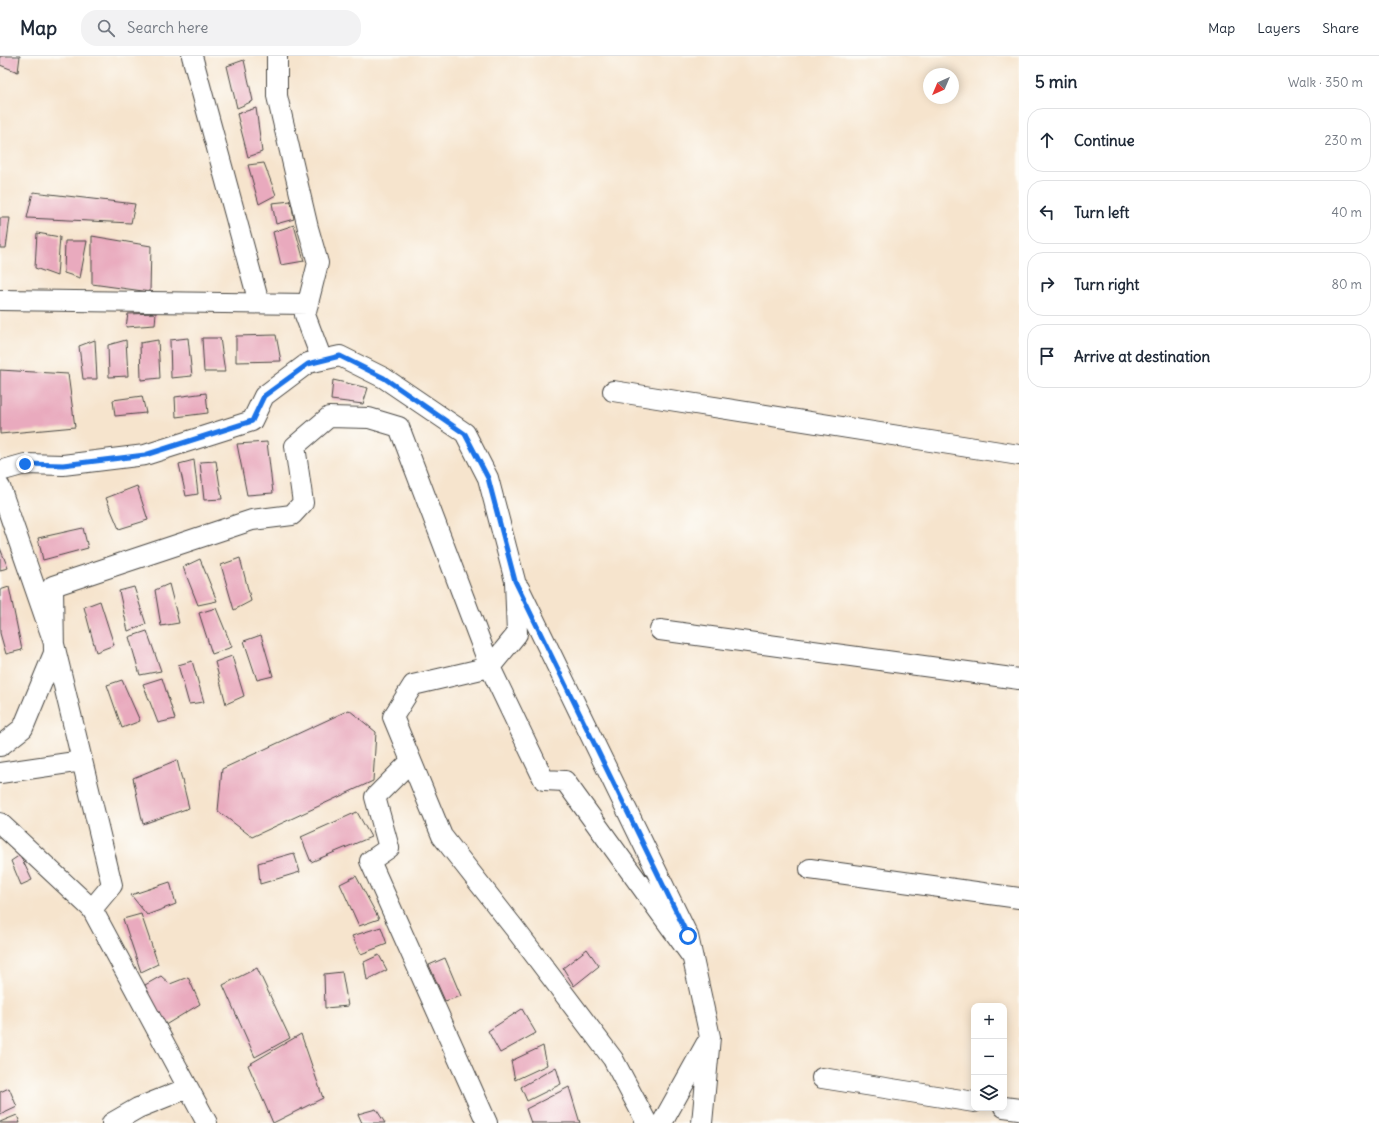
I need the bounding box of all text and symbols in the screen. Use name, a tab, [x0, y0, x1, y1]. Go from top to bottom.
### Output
search box	[81, 10, 361, 46]
text: Map	[20, 16, 57, 40]
icon: search	[95, 17, 117, 39]
text: Search here	[127, 18, 208, 37]
text: Map	[1208, 19, 1235, 37]
text: Layers	[1257, 19, 1300, 37]
text: Share	[1322, 19, 1359, 37]
north arrow	[923, 68, 959, 104]
text: 5 min	[1035, 71, 1077, 93]
text: Walk · 350 m	[1288, 74, 1363, 91]
icon: ahead	[1036, 129, 1058, 151]
text: Continue	[1074, 131, 1135, 150]
text: 230 m	[1324, 132, 1362, 149]
icon: left	[1036, 201, 1058, 223]
text: Turn left	[1074, 203, 1129, 222]
text: 40 m	[1331, 204, 1362, 221]
icon: right	[1036, 273, 1058, 295]
text: Turn right	[1074, 275, 1139, 294]
text: 80 m	[1331, 276, 1362, 293]
icon: arrive	[1036, 345, 1058, 367]
text: Arrive at destination	[1074, 347, 1210, 366]
route end	[16, 455, 34, 473]
route start	[679, 927, 697, 945]
map controls	[971, 1003, 1007, 1111]
button: +	[971, 1003, 1007, 1039]
button: −	[971, 1039, 1007, 1075]
button: layers	[971, 1075, 1007, 1111]

